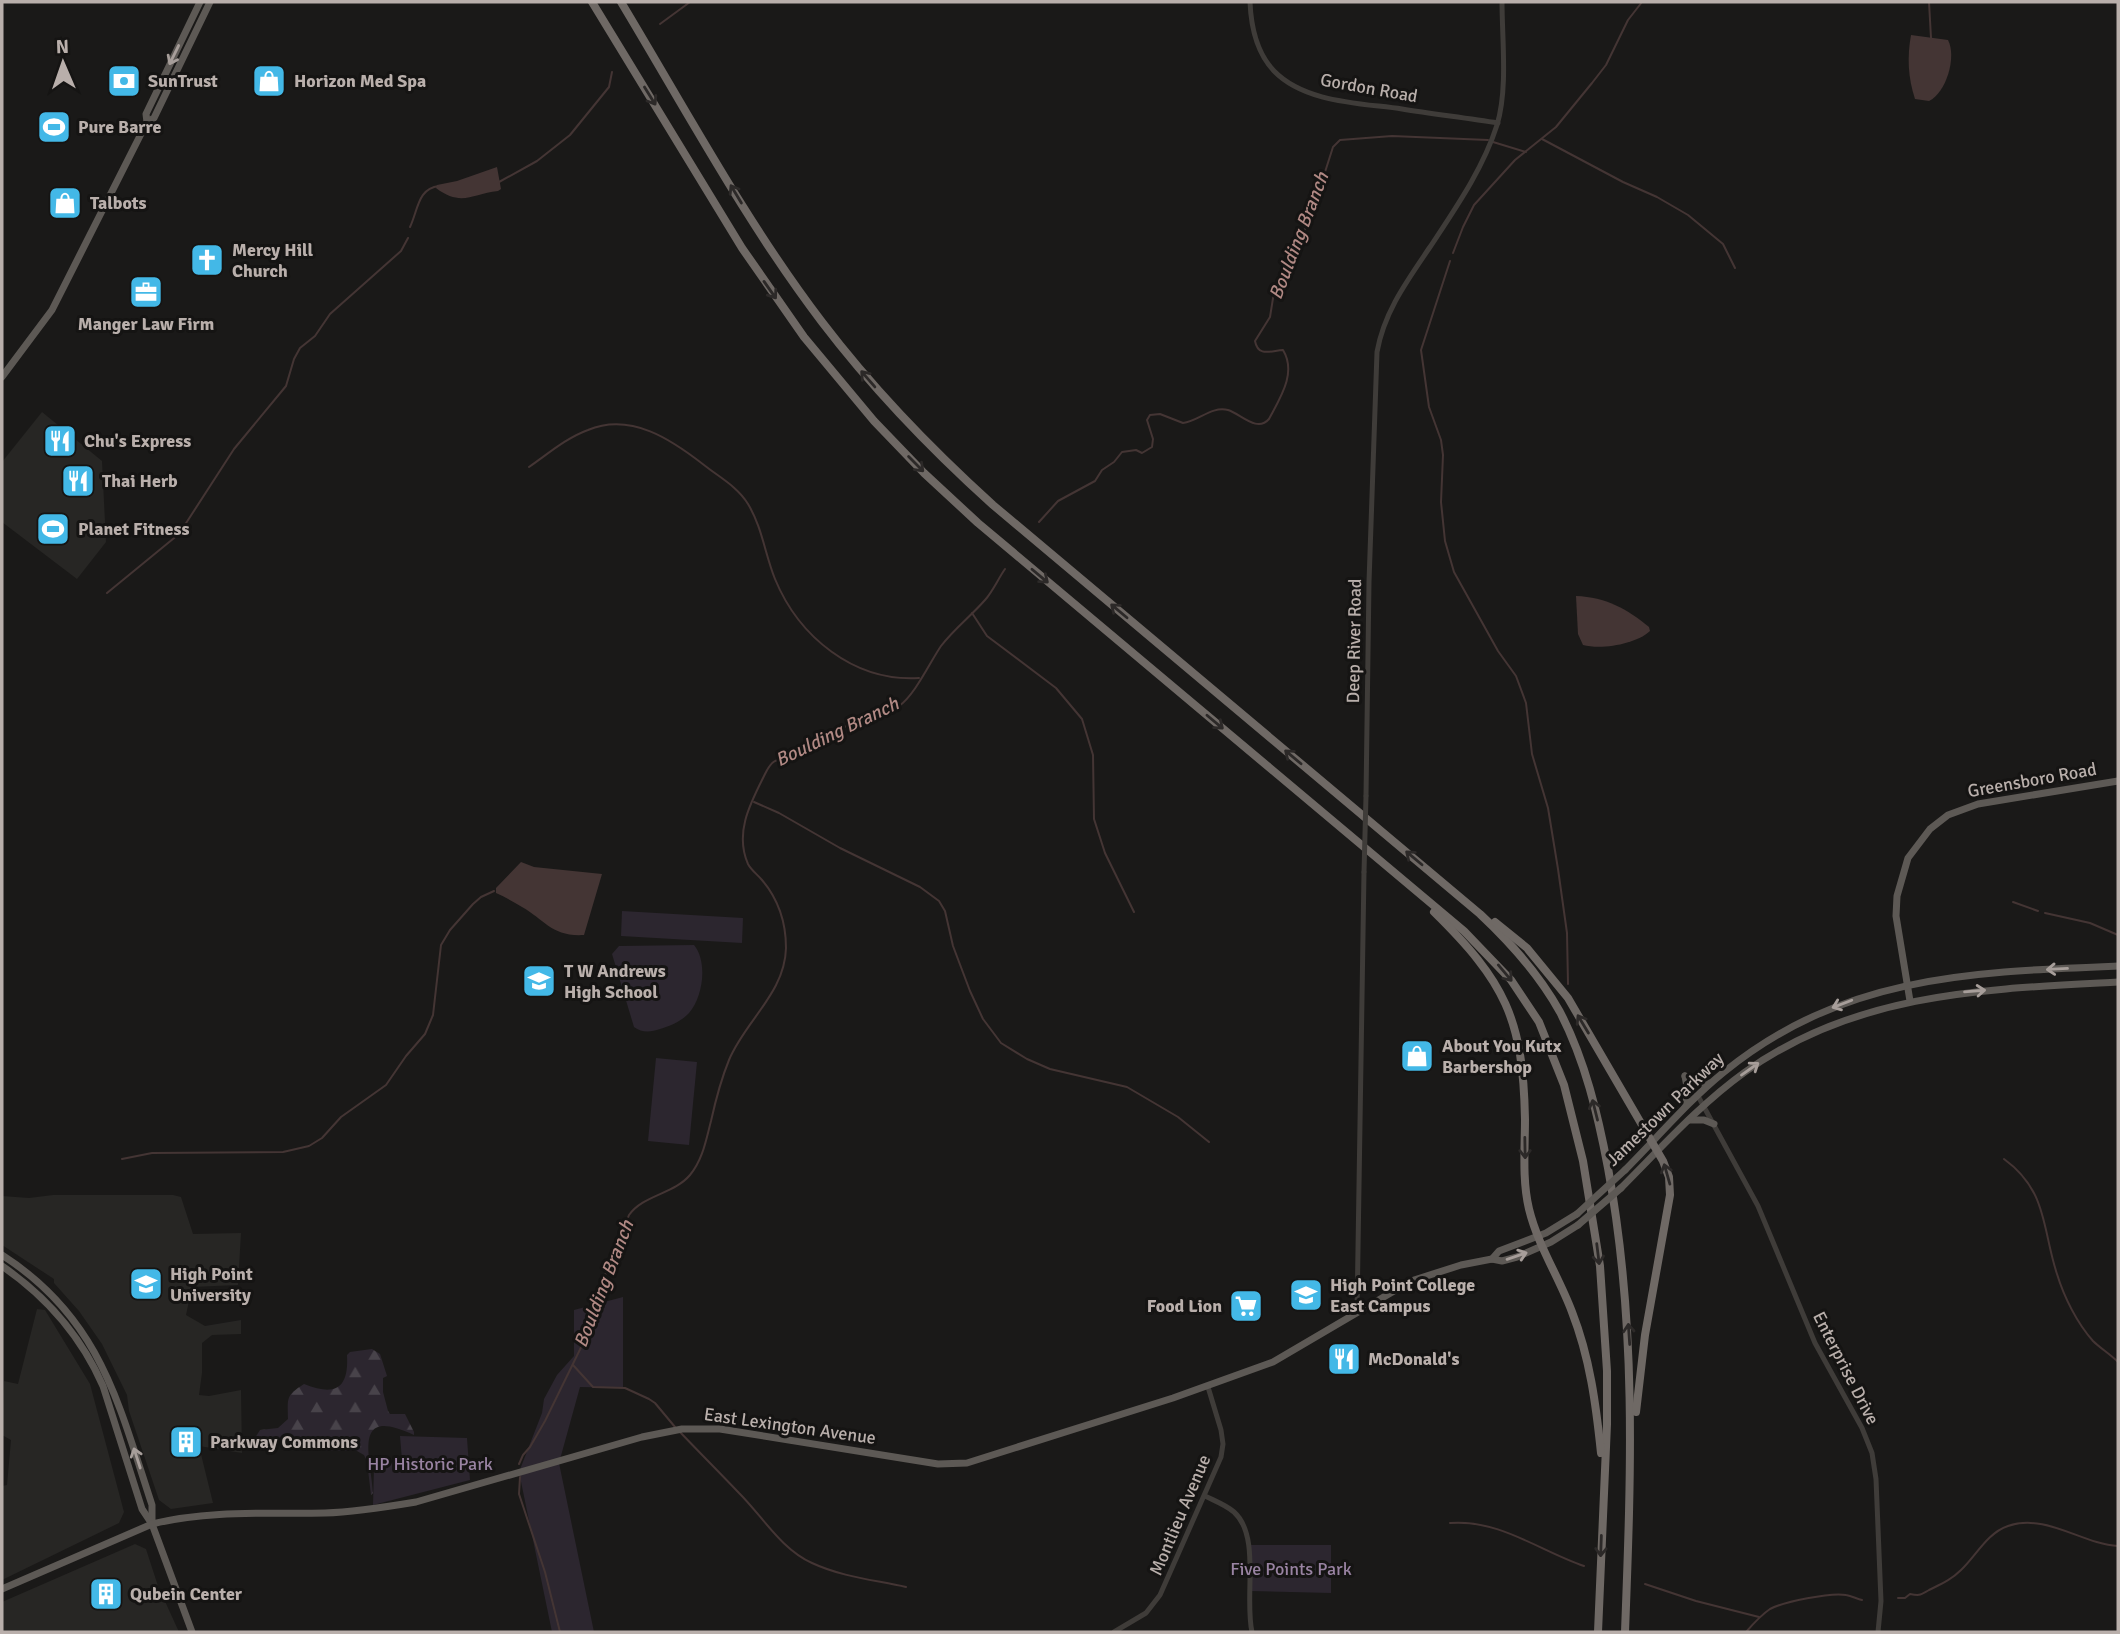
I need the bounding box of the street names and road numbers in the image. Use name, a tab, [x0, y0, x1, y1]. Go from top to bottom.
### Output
street label: Gordon Road	[1319, 69, 1419, 107]
street label: Deep River Road	[1342, 578, 1366, 704]
street label: Greensboro Road	[1966, 758, 2098, 802]
street label: Jamestown Parkway	[1602, 1047, 1729, 1171]
street label: Enterprise Drive	[1808, 1308, 1884, 1428]
street label: East Lexington Avenue	[703, 1403, 877, 1449]
street label: Montlieu Avenue	[1145, 1451, 1215, 1579]

